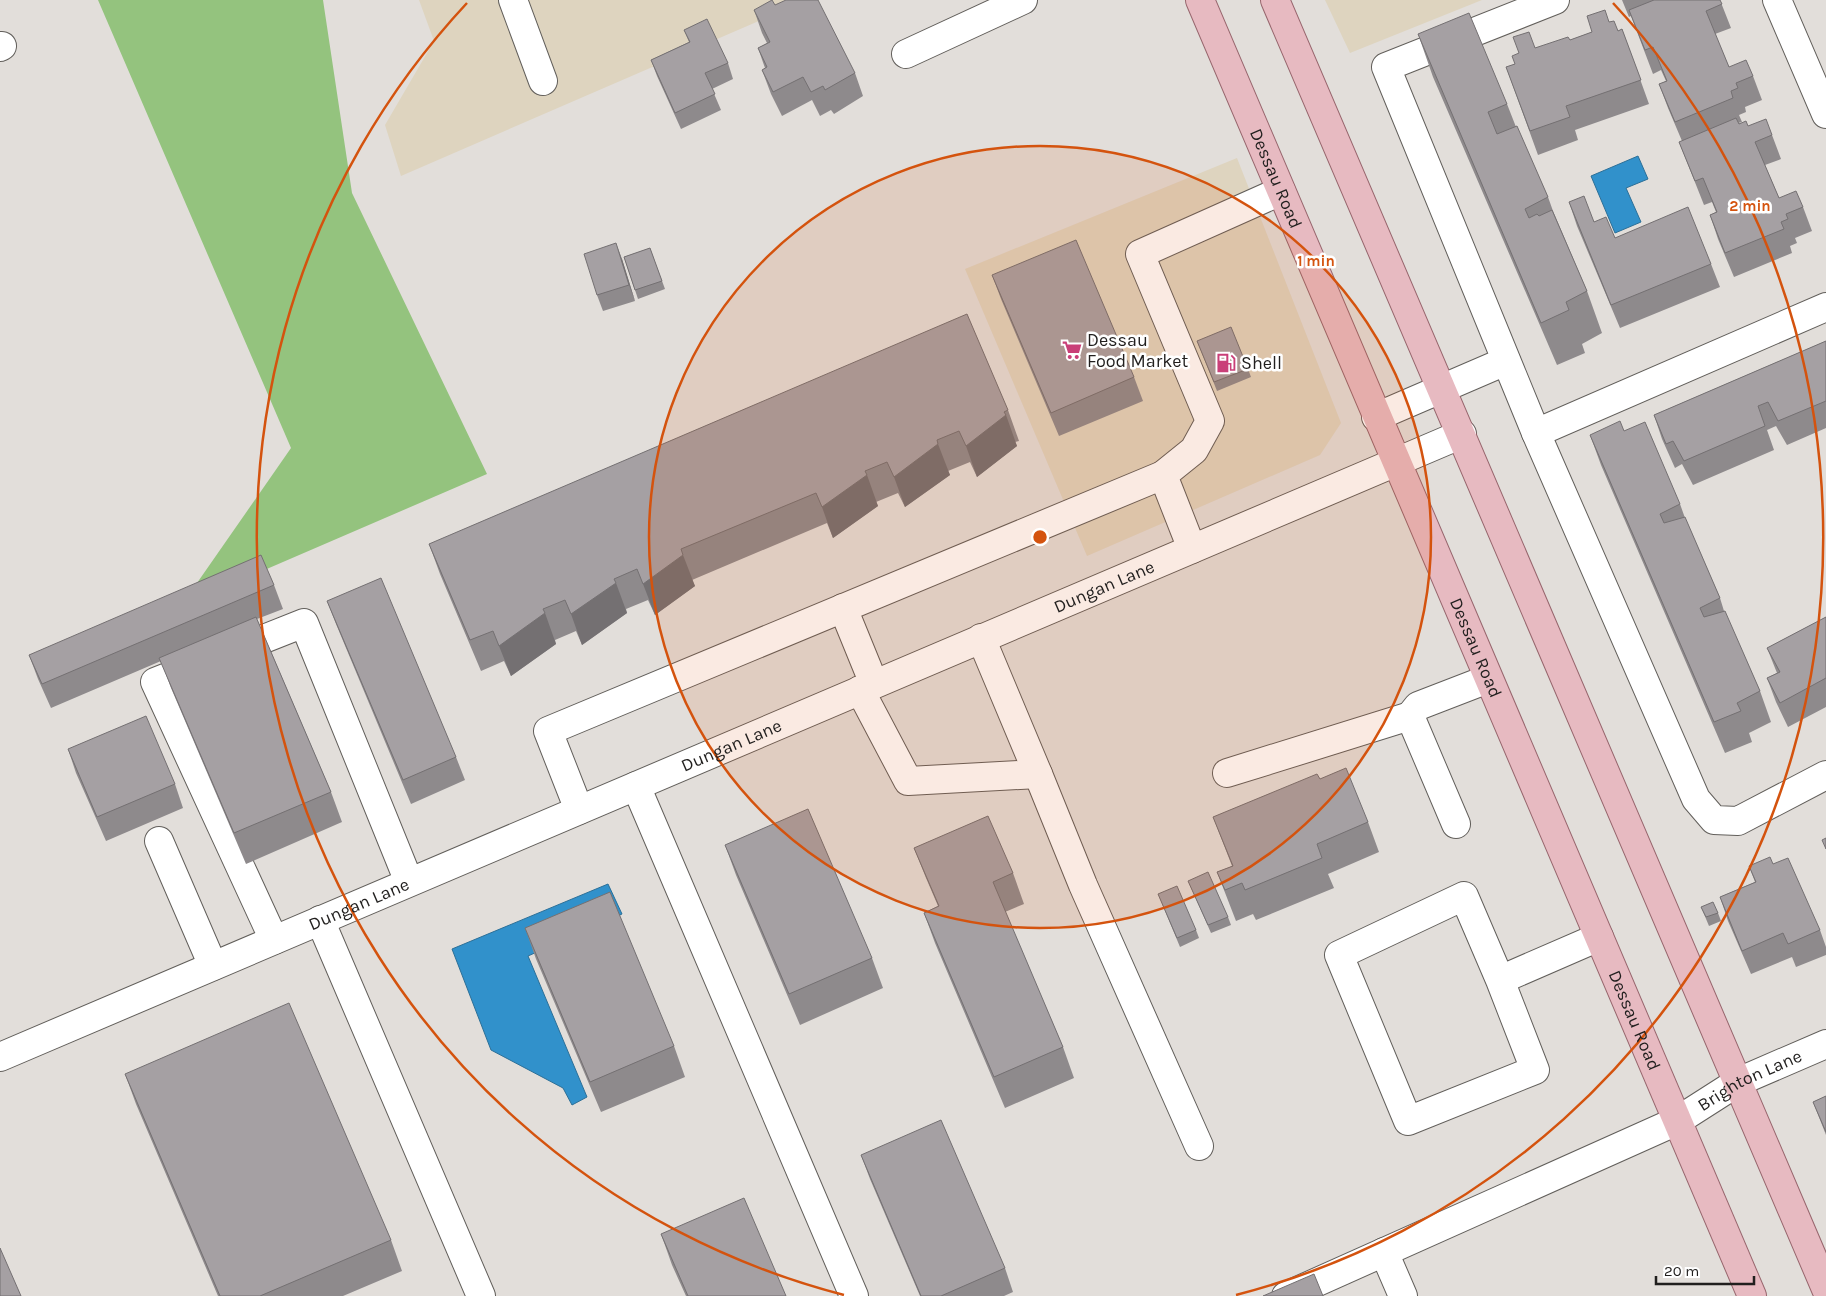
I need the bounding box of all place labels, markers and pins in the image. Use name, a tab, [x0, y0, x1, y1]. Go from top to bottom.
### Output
place label: Dessau Food Market	[1087, 329, 1189, 372]
supermarket icon: Dessau Food Market	[1061, 339, 1083, 361]
fuel station icon: Shell	[1215, 352, 1237, 374]
place label: Shell	[1241, 352, 1282, 374]
centre of rings	[1031, 528, 1049, 546]

